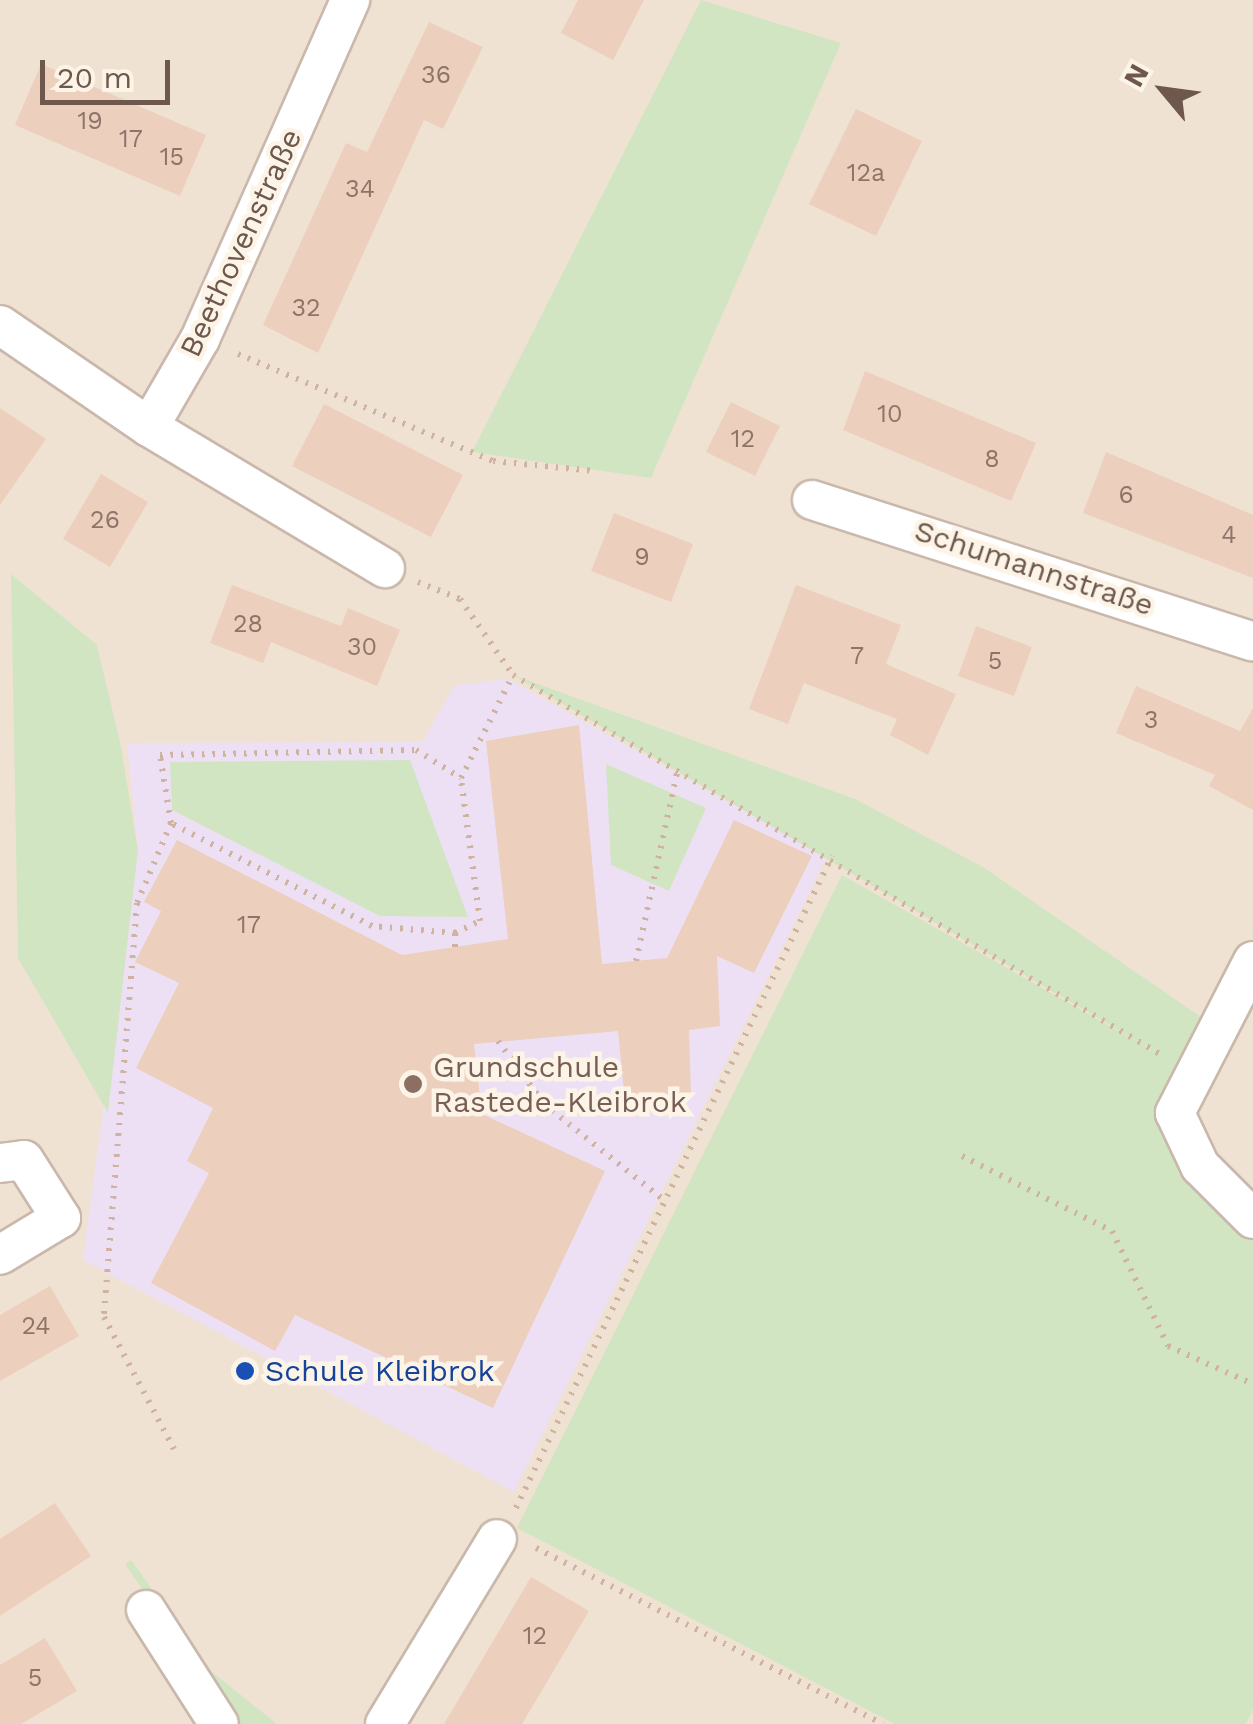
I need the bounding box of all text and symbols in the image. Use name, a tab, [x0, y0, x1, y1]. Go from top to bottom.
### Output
scale bar	[45, 40, 175, 102]
north arrow	[1113, 40, 1213, 140]
text: N	[1117, 58, 1156, 92]
text: 20 m	[57, 60, 132, 95]
house number: 36	[421, 60, 451, 90]
house number: 19	[77, 106, 103, 136]
street label: Beethovenstraße	[172, 123, 310, 363]
house number: 17	[119, 124, 143, 154]
house number: 15	[160, 142, 184, 172]
house number: 12a	[847, 158, 885, 188]
house number: 34	[345, 174, 375, 204]
house number: 32	[291, 293, 321, 323]
house number: 10	[877, 399, 903, 429]
house number: 12	[731, 424, 755, 454]
house number: 8	[984, 444, 1000, 474]
house number: 6	[1118, 480, 1134, 510]
house number: 26	[90, 505, 120, 535]
street label: Schumannstraße	[910, 512, 1158, 624]
house number: 4	[1221, 520, 1237, 550]
house number: 9	[634, 542, 650, 572]
house number: 28	[233, 609, 263, 639]
house number: 30	[347, 632, 377, 662]
house number: 7	[850, 641, 864, 671]
house number: 5	[988, 646, 1002, 676]
house number: 3	[1144, 705, 1158, 735]
house number: 17	[237, 910, 261, 940]
place label: Grundschule Rastede-Kleibrok	[433, 1049, 687, 1120]
marker: Grundschule Rastede-Kleibrok	[402, 1073, 424, 1095]
house number: 24	[21, 1311, 51, 1341]
place label: Schule Kleibrok	[265, 1353, 495, 1389]
marker: Schule Kleibrok	[234, 1360, 256, 1382]
house number: 12	[523, 1621, 547, 1651]
house number: 5	[28, 1663, 42, 1693]

